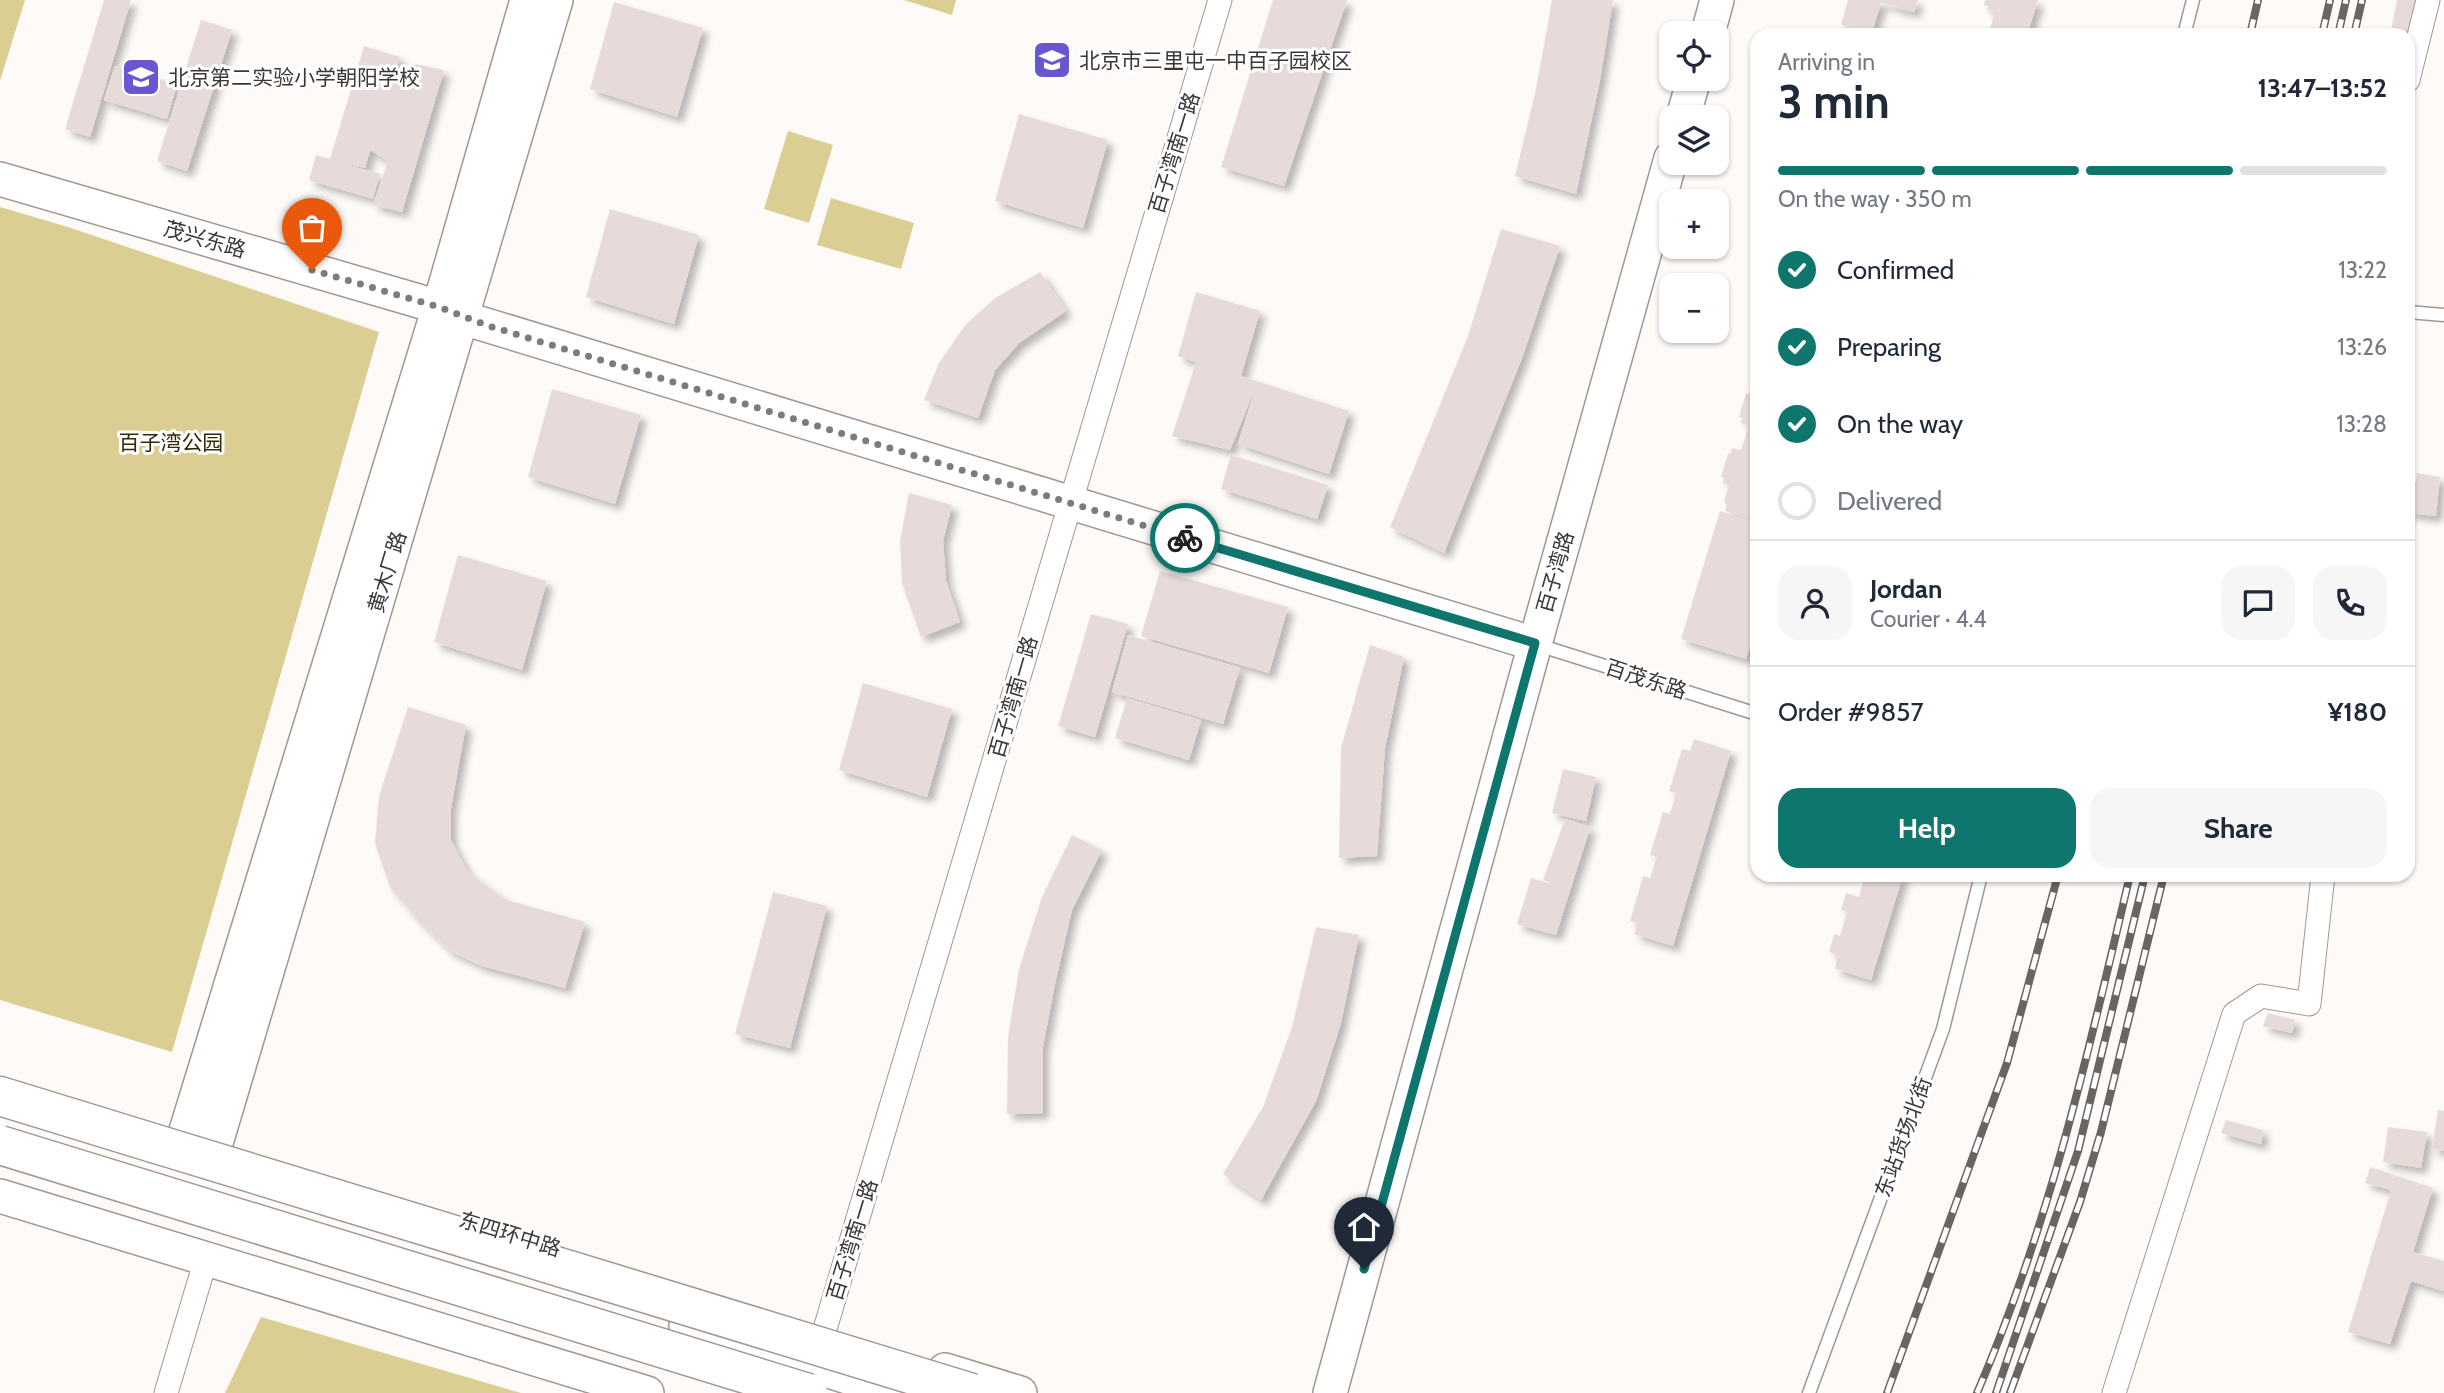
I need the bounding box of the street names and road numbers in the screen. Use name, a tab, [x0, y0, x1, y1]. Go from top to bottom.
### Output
street label: 百子湾南一路	[1144, 89, 1204, 217]
street label: 茂兴东路	[161, 215, 249, 263]
street label: 黄木厂路	[363, 528, 411, 616]
street label: 百子湾路	[1531, 528, 1579, 616]
street label: 百子湾南一路	[984, 633, 1042, 761]
street label: 百茂东路	[1602, 654, 1690, 704]
street label: 东站货场北街	[1870, 1074, 1936, 1200]
street label: 百子湾南一路	[822, 1176, 882, 1304]
street label: 东四环中路	[456, 1207, 564, 1261]

